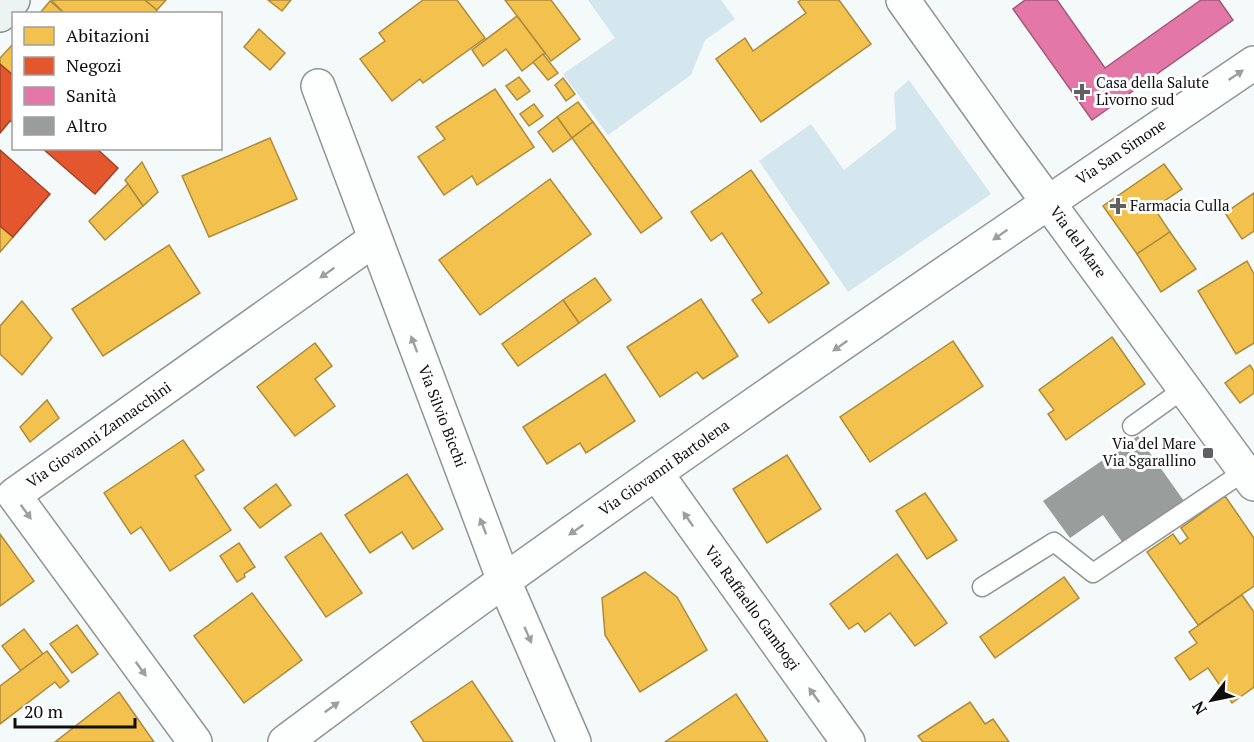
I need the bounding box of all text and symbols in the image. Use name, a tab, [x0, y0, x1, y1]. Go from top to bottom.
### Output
legend	[12, 12, 222, 150]
text: Abitazioni	[66, 23, 150, 47]
text: Negozi	[66, 53, 122, 77]
one-way arrow	[1227, 69, 1243, 81]
place label: Casa della Salute Livorno sud	[1096, 72, 1209, 109]
text: Sanità	[66, 83, 117, 107]
marker: Casa della Salute Livorno sud	[1073, 83, 1091, 101]
text: Altro	[66, 113, 107, 137]
street label: Via San Simone	[1072, 114, 1169, 189]
place label: Farmacia Culla	[1130, 195, 1230, 215]
marker: Farmacia Culla	[1111, 199, 1125, 213]
street label: Via del Mare	[1046, 202, 1112, 281]
one-way arrow	[992, 229, 1008, 241]
one-way arrow	[319, 267, 335, 278]
one-way arrow	[409, 335, 419, 353]
one-way arrow	[832, 340, 848, 352]
street label: Via Silvio Bicchi	[414, 362, 472, 470]
street label: Via Giovanni Zannacchini	[22, 376, 175, 492]
street label: Via Giovanni Bartolena	[594, 414, 733, 520]
place label: Via del Mare Via Sgarallino	[1102, 433, 1196, 470]
marker: Via del Mare Via Sgarallino	[1201, 446, 1215, 460]
one-way arrow	[20, 503, 32, 519]
one-way arrow	[683, 511, 694, 527]
one-way arrow	[478, 517, 488, 535]
one-way arrow	[569, 524, 585, 536]
street label: Via Raffaello Gambogi	[701, 541, 805, 674]
one-way arrow	[523, 626, 532, 643]
one-way arrow	[135, 660, 147, 676]
north arrow	[1182, 670, 1242, 730]
one-way arrow	[808, 687, 820, 703]
scale bar	[15, 691, 135, 729]
text: N	[1187, 697, 1212, 719]
text: 20 m	[24, 699, 64, 723]
one-way arrow	[324, 702, 339, 714]

